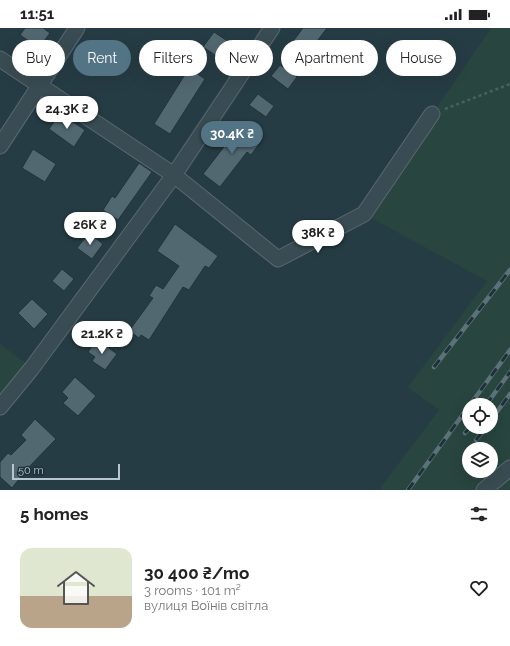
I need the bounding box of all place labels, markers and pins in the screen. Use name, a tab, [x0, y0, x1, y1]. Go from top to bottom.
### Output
pin: 24.3K ₴	[30, 96, 104, 130]
pin: 30.4K ₴	[195, 121, 269, 155]
pin: 26K ₴	[62, 212, 118, 246]
pin: 38K ₴	[290, 220, 346, 254]
pin: 21.2K ₴	[65, 321, 139, 355]

